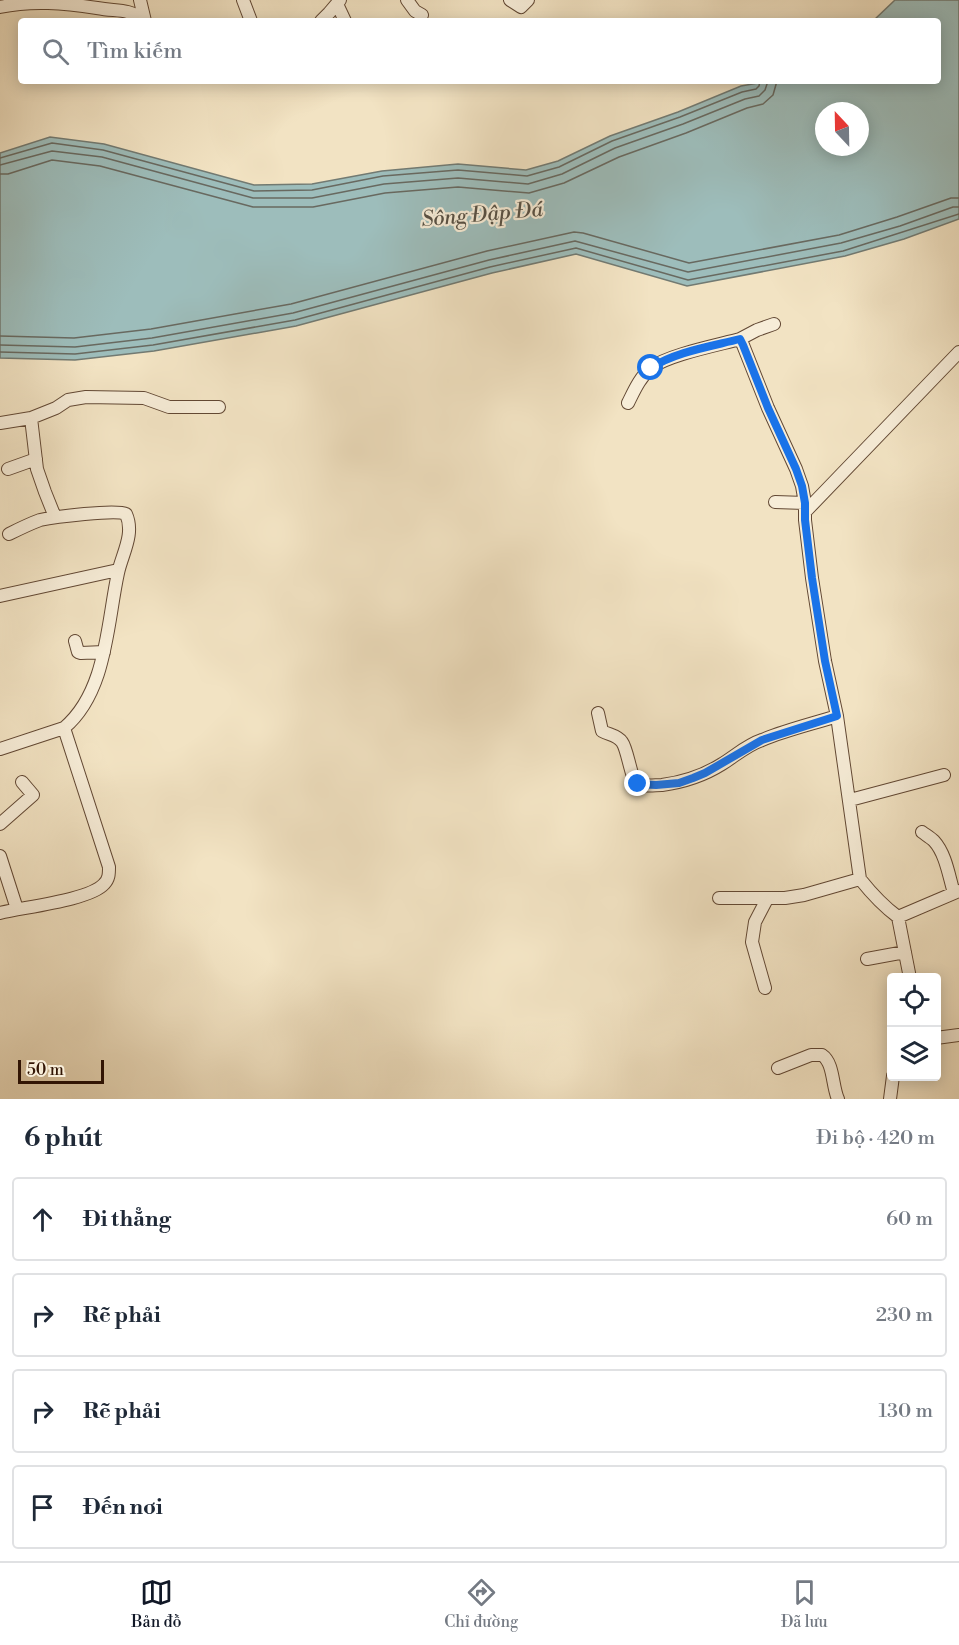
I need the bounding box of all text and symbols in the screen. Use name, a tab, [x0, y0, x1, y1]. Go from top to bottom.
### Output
search box	[18, 18, 941, 84]
icon: search	[39, 35, 72, 68]
text: Tìm kiếm	[87, 38, 183, 65]
north arrow	[815, 102, 869, 156]
water label: Sông Đập Đá	[420, 197, 544, 233]
route start	[637, 354, 663, 380]
route end	[624, 770, 650, 796]
map controls	[887, 973, 941, 1081]
button: locate	[887, 973, 941, 1027]
button: layers	[887, 1027, 941, 1081]
scale bar	[18, 1057, 104, 1084]
text: 50 m	[27, 1060, 64, 1080]
text: 6 phút	[24, 1122, 102, 1154]
text: Đi bộ · 420 m	[816, 1126, 935, 1151]
icon: ahead	[26, 1203, 59, 1236]
text: Đi thẳng	[83, 1206, 171, 1233]
text: 60 m	[886, 1207, 933, 1232]
icon: right	[26, 1299, 59, 1332]
text: Rẽ phải	[83, 1302, 161, 1329]
text: 230 m	[876, 1303, 933, 1328]
icon: right	[26, 1395, 59, 1428]
text: Rẽ phải	[83, 1398, 161, 1425]
text: 130 m	[878, 1399, 933, 1424]
icon: arrive	[26, 1491, 59, 1524]
text: Đến nơi	[83, 1494, 163, 1521]
tab: Bản đồ	[131, 1576, 182, 1632]
tab: Chỉ đường	[444, 1576, 518, 1632]
tab: Đã lưu	[781, 1576, 828, 1632]

